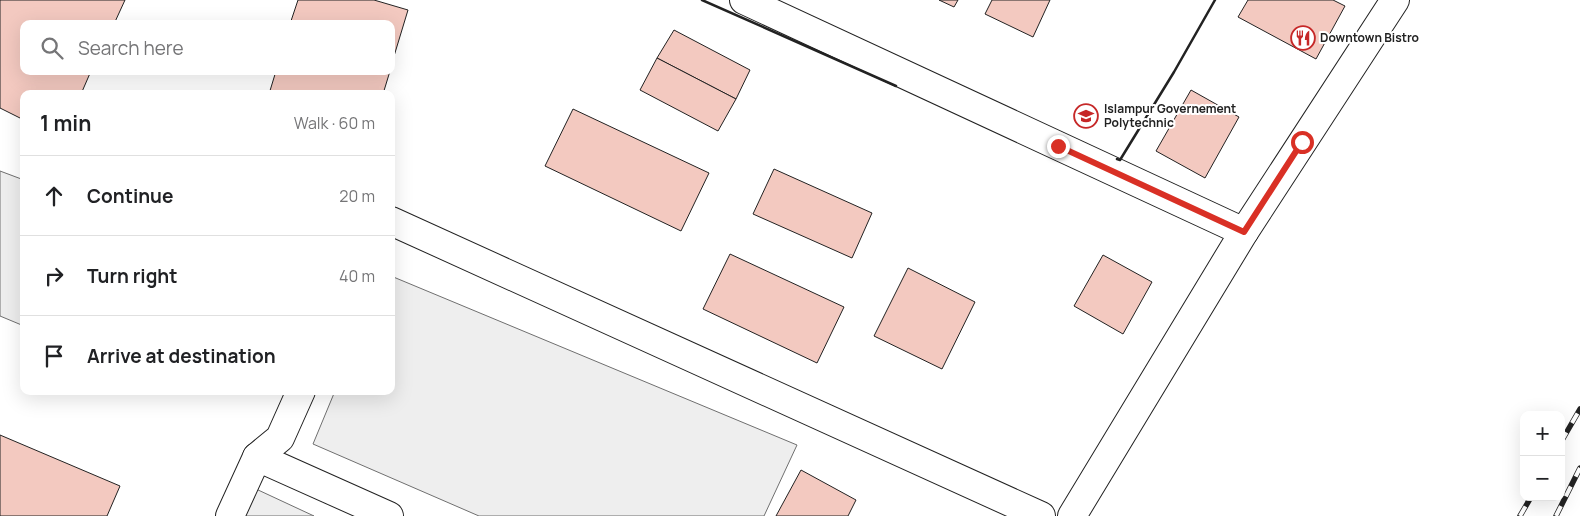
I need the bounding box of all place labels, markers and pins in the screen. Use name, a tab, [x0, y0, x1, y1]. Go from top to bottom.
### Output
restaurant icon: Downtown Bistro	[1290, 25, 1316, 51]
place label: Downtown Bistro	[1320, 29, 1419, 46]
place label: Islampur Governement Polytechnic	[1104, 100, 1236, 131]
school or university icon: Islampur Governement Polytechnic	[1073, 103, 1099, 129]

